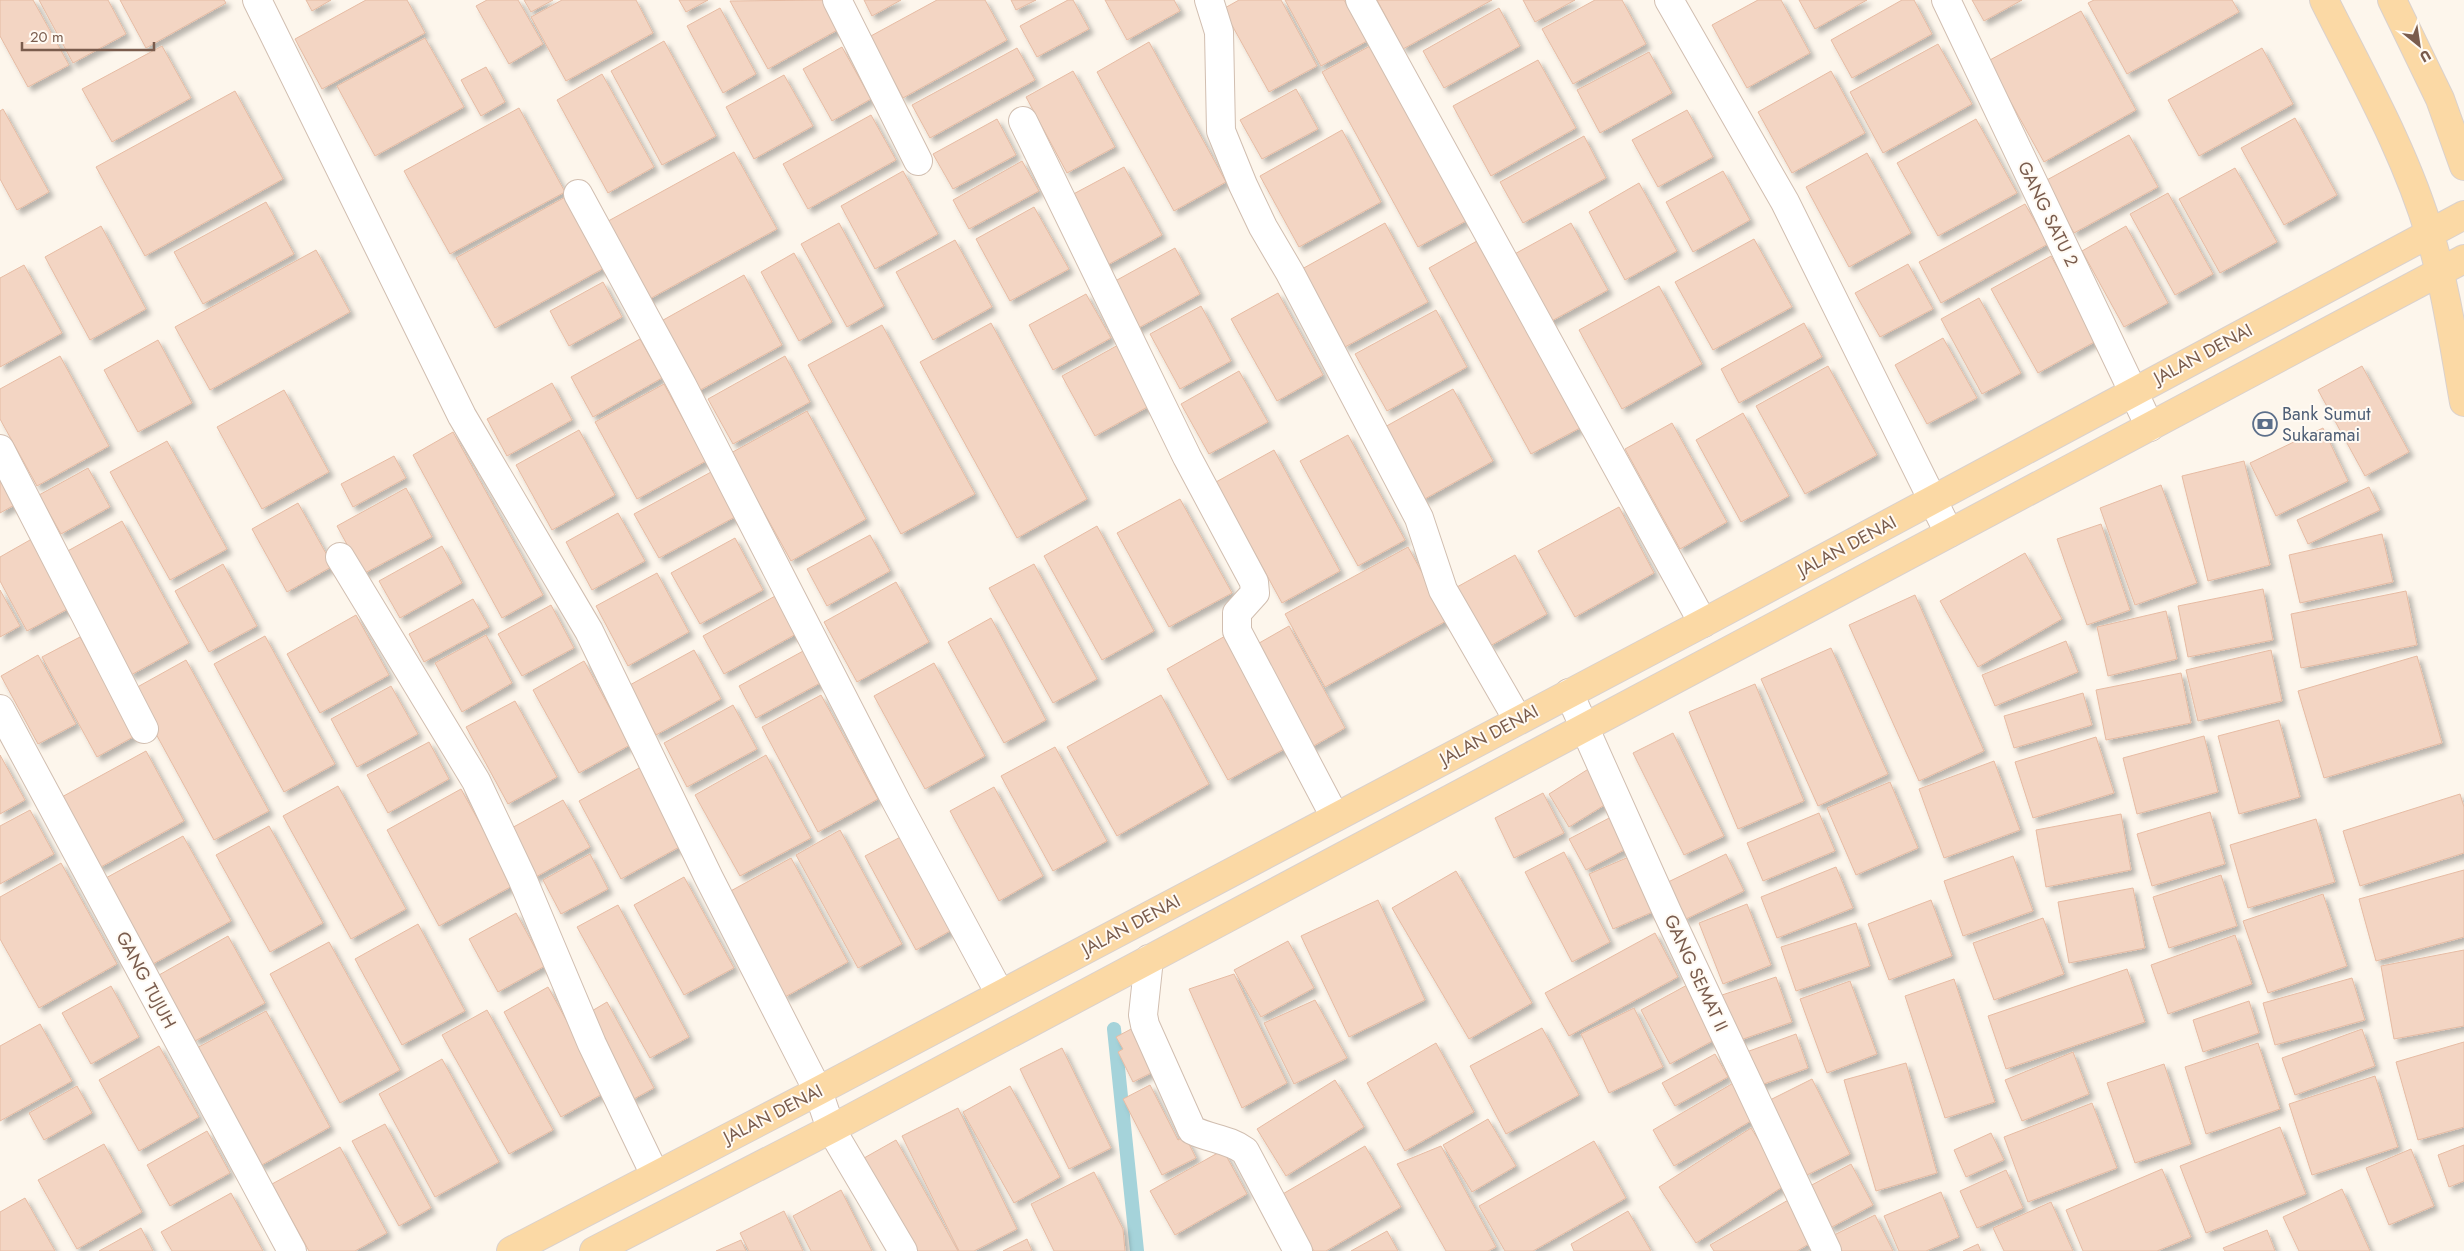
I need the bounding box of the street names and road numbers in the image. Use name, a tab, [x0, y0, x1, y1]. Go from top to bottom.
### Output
street label: GANG SATU 2	[2011, 157, 2085, 271]
street label: JALAN DENAI	[2147, 317, 2257, 392]
street label: JALAN DENAI	[1791, 509, 1901, 584]
street label: JALAN DENAI	[1433, 698, 1543, 773]
street label: JALAN DENAI	[1075, 888, 1185, 963]
street label: GANG SEMAT II	[1658, 910, 1734, 1036]
street label: GANG TUJUH	[109, 927, 183, 1033]
street label: JALAN DENAI	[717, 1078, 827, 1151]

